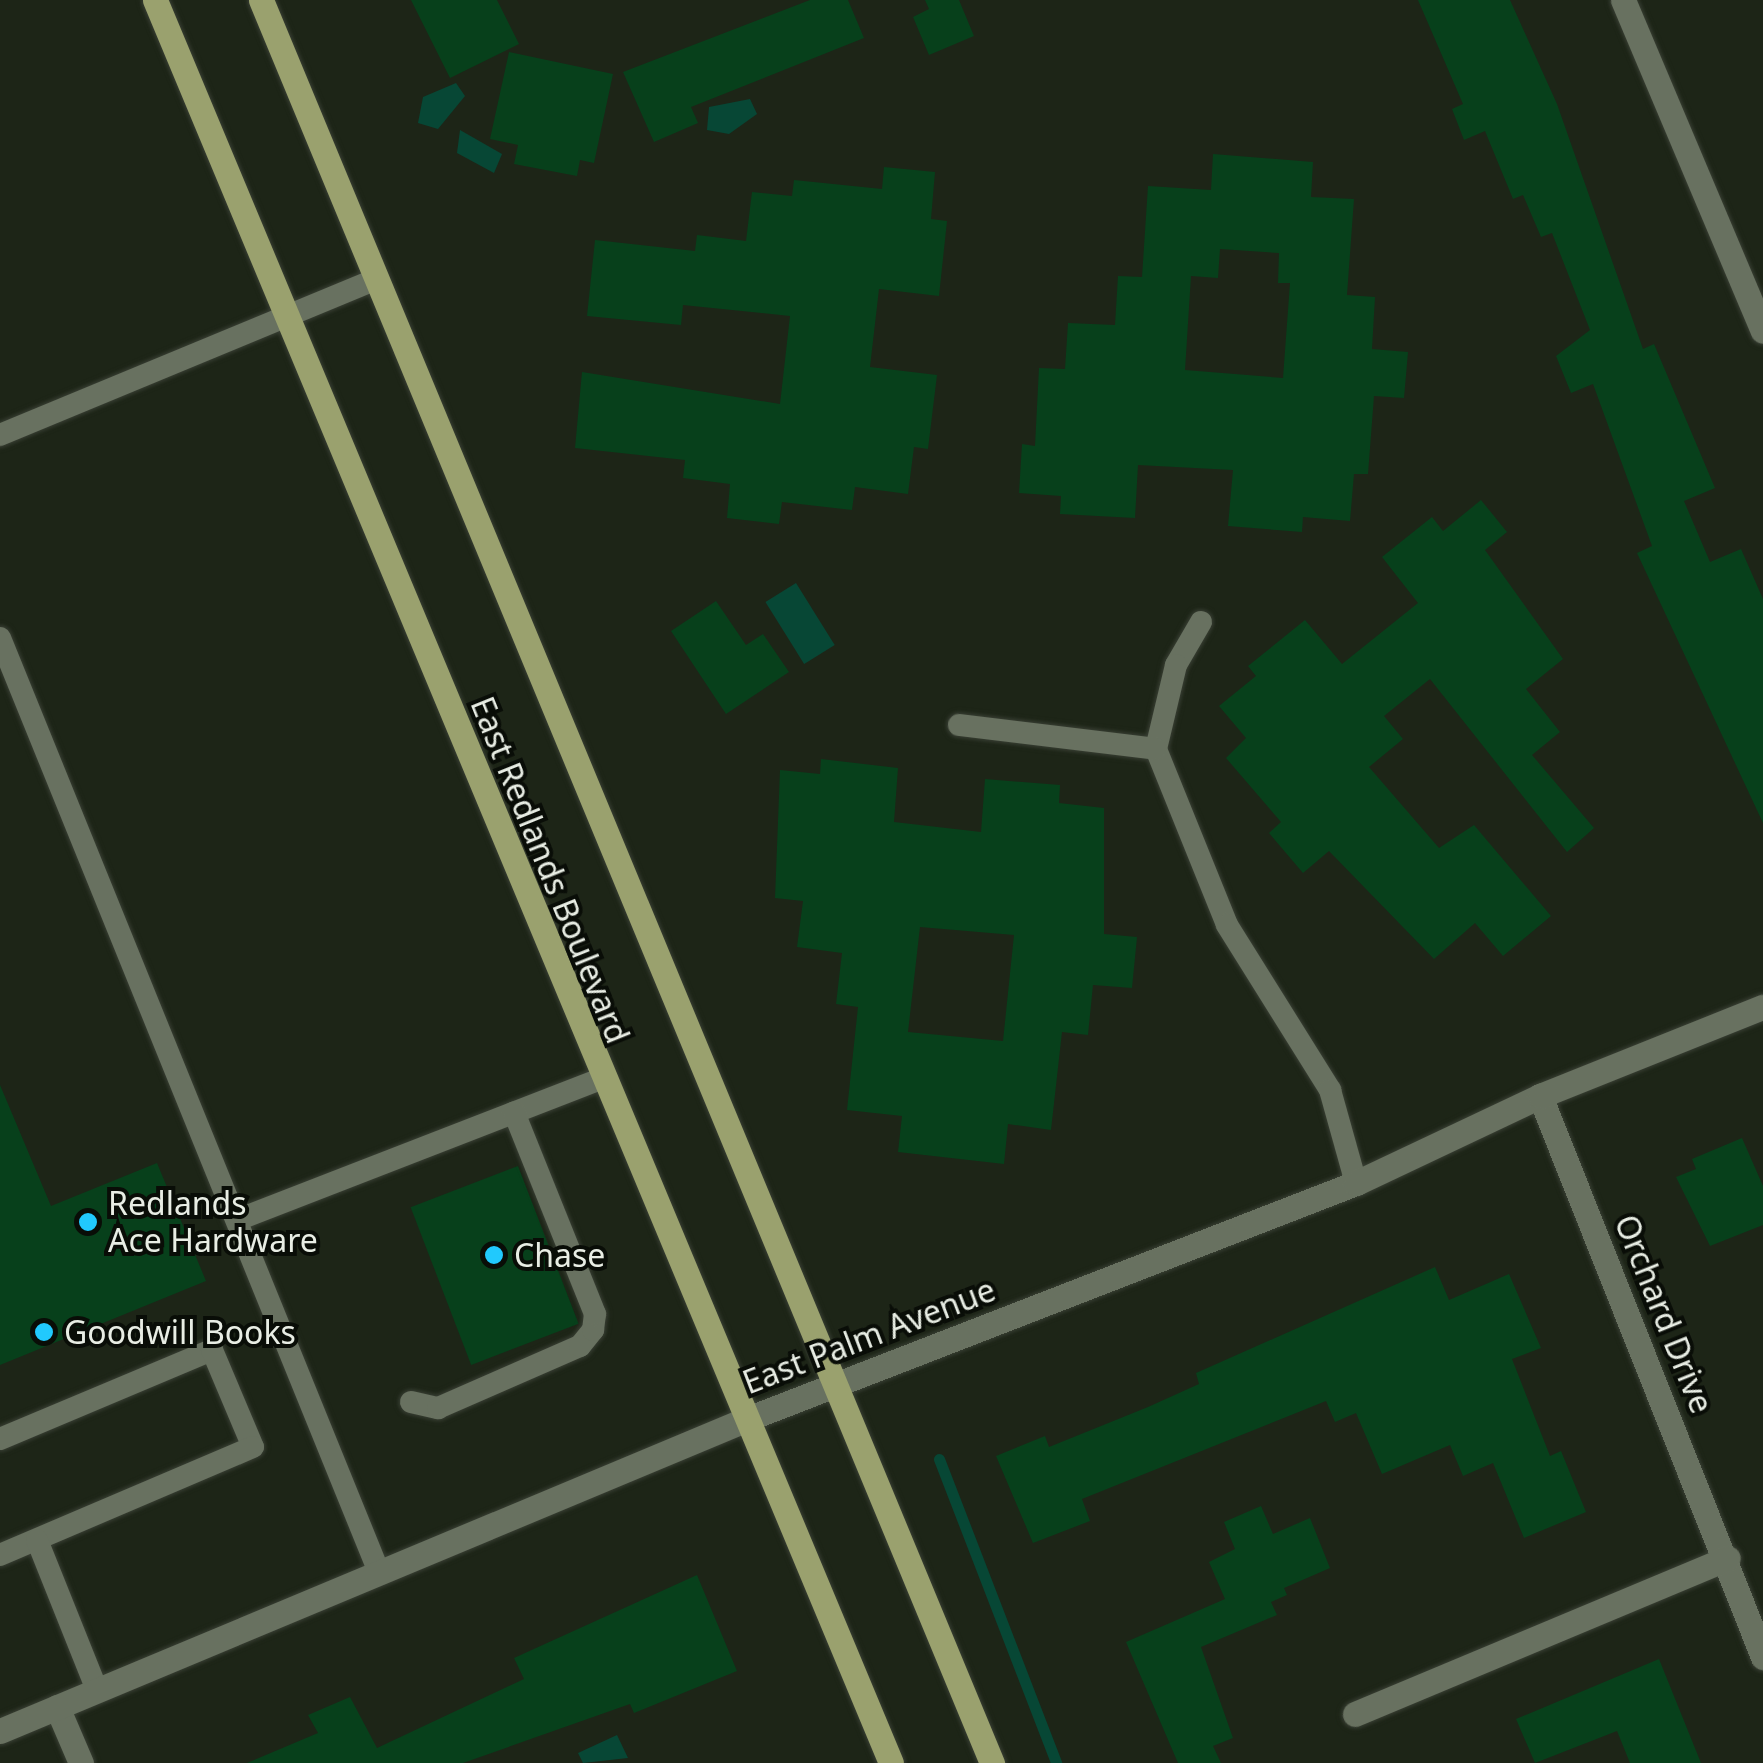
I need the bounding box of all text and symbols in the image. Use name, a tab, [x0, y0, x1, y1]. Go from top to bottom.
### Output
street label: East Redlands Boulevard	[463, 691, 637, 1049]
place label: Redlands Ace Hardware	[108, 1185, 318, 1260]
street label: Orchard Drive	[1607, 1209, 1721, 1419]
marker: Redlands Ace Hardware	[77, 1211, 99, 1233]
place label: Chase	[514, 1236, 605, 1274]
marker: Chase	[483, 1244, 505, 1266]
street label: East Palm Avenue	[737, 1270, 1001, 1402]
place label: Goodwill Books	[64, 1313, 296, 1351]
marker: Goodwill Books	[33, 1321, 55, 1343]

